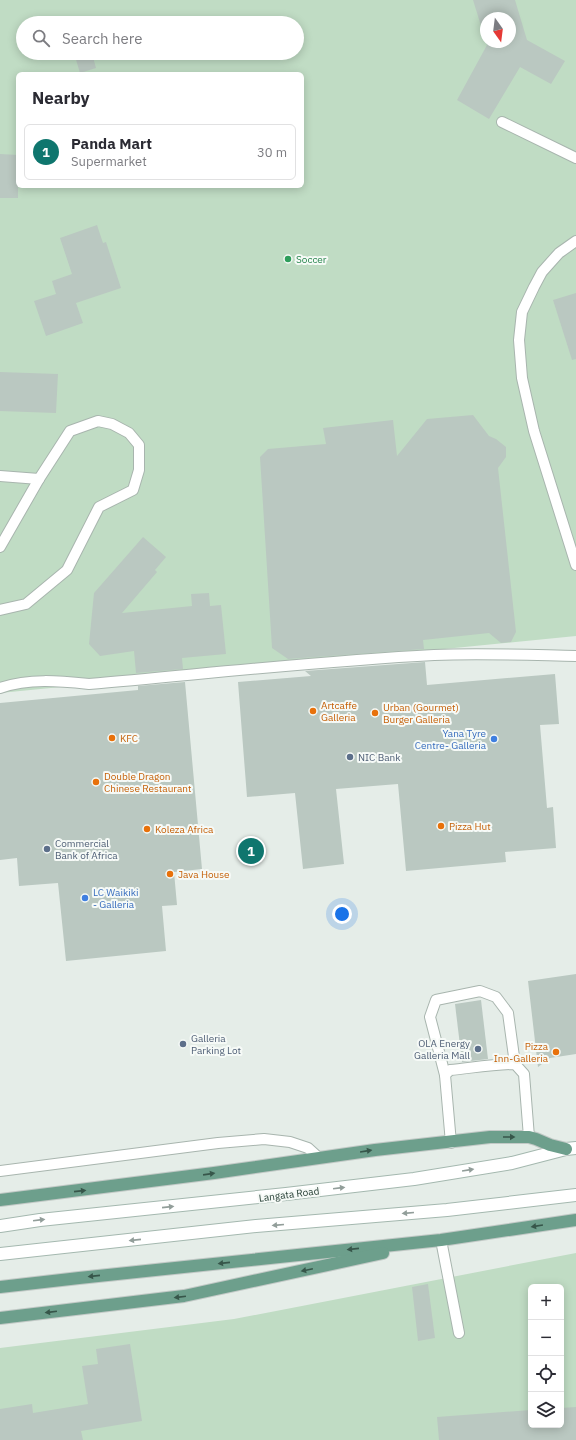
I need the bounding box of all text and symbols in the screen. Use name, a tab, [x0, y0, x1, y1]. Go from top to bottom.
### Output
north arrow	[480, 12, 516, 48]
search box	[16, 16, 304, 60]
icon: search	[30, 27, 52, 49]
text: Search here	[62, 29, 142, 48]
text: Nearby	[32, 87, 90, 109]
text: Panda Mart	[71, 134, 152, 153]
text: 1	[42, 144, 50, 161]
text: 30 m	[257, 144, 287, 161]
text: Supermarket	[71, 153, 147, 170]
place label: Soccer	[296, 253, 327, 266]
marker: Soccer	[283, 254, 293, 264]
place label: Artcaffe Galleria	[321, 699, 357, 724]
place label: Urban (Gourmet) Burger Galleria	[383, 701, 459, 726]
marker: Artcaffe Galleria	[308, 706, 318, 716]
marker: Urban (Gourmet) Burger Galleria	[370, 708, 380, 718]
place label: Yana Tyre Centre- Galleria	[415, 727, 487, 752]
place label: KFC	[120, 732, 138, 745]
marker: KFC	[107, 733, 117, 743]
marker: Yana Tyre Centre- Galleria	[489, 734, 499, 744]
place label: NIC Bank	[358, 751, 401, 764]
marker: NIC Bank	[345, 752, 355, 762]
place label: Double Dragon Chinese Restaurant	[104, 770, 192, 795]
marker: Double Dragon Chinese Restaurant	[91, 777, 101, 787]
place label: Pizza Hut	[449, 820, 491, 833]
marker: Pizza Hut	[436, 821, 446, 831]
place label: Koleza Africa	[155, 823, 214, 836]
marker: Koleza Africa	[142, 824, 152, 834]
pin: 1	[238, 836, 264, 866]
place label: Commercial Bank of Africa	[55, 837, 118, 862]
marker: Commercial Bank of Africa	[42, 844, 52, 854]
place label: Java House	[178, 868, 230, 881]
marker: Java House	[165, 869, 175, 879]
place label: LC Waikiki - Galleria	[93, 886, 138, 911]
marker: LC Waikiki - Galleria	[80, 893, 90, 903]
your location	[332, 904, 352, 924]
place label: Galleria Parking Lot	[191, 1032, 242, 1057]
place label: OLA Energy Galleria Mall	[414, 1037, 470, 1062]
marker: Galleria Parking Lot	[178, 1039, 188, 1049]
place label: Pizza Inn-Galleria	[494, 1040, 549, 1065]
marker: OLA Energy Galleria Mall	[473, 1044, 483, 1054]
marker: Pizza Inn-Galleria	[551, 1047, 561, 1057]
one-way arrow	[503, 1134, 516, 1140]
one-way arrow	[360, 1148, 372, 1154]
one-way arrow	[461, 1167, 474, 1173]
one-way arrow	[203, 1171, 215, 1177]
street label: Langata Road	[258, 1184, 320, 1205]
one-way arrow	[333, 1185, 345, 1191]
one-way arrow	[74, 1187, 86, 1194]
one-way arrow	[162, 1204, 174, 1210]
one-way arrow	[402, 1210, 414, 1217]
one-way arrow	[33, 1217, 45, 1224]
one-way arrow	[272, 1221, 284, 1228]
one-way arrow	[531, 1223, 544, 1229]
one-way arrow	[129, 1237, 141, 1243]
one-way arrow	[347, 1246, 359, 1253]
one-way arrow	[218, 1259, 230, 1266]
one-way arrow	[301, 1267, 313, 1273]
one-way arrow	[88, 1273, 100, 1279]
map controls	[528, 1284, 564, 1428]
button: +	[528, 1284, 564, 1320]
one-way arrow	[174, 1294, 186, 1300]
one-way arrow	[45, 1308, 57, 1315]
button: −	[528, 1320, 564, 1356]
button: locate	[528, 1356, 564, 1392]
button: layers	[528, 1392, 564, 1428]

